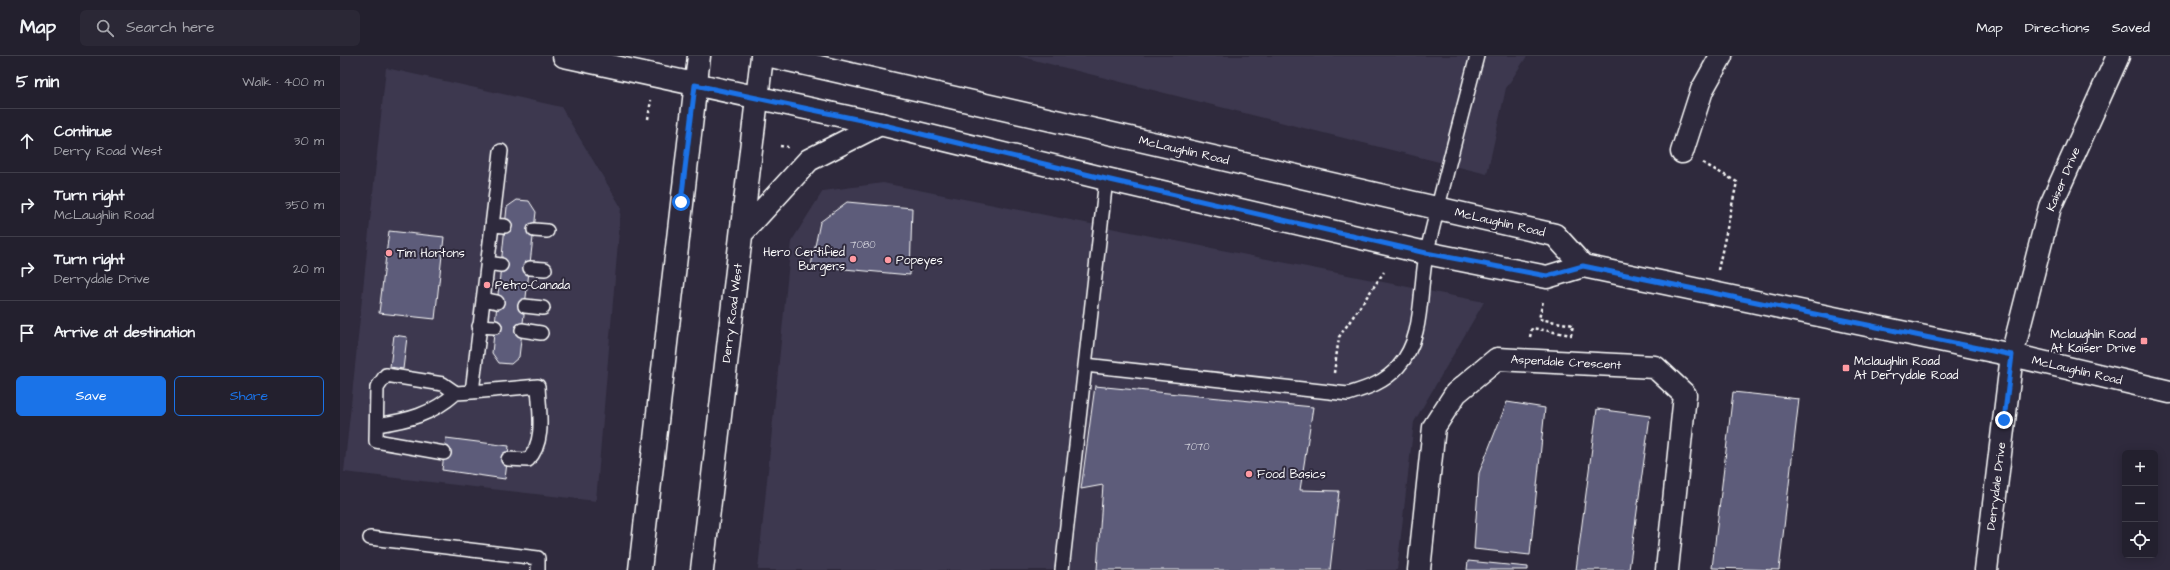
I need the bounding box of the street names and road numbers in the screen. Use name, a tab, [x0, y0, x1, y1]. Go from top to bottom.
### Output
street label: McLaughlin Road	[1137, 132, 1231, 170]
street label: Kaiser Drive	[2042, 144, 2085, 214]
street label: McLaughlin Road	[1453, 204, 1547, 242]
street label: Derry Road West	[718, 262, 748, 364]
street label: Aspendale Crescent	[1510, 351, 1622, 374]
street label: McLaughlin Road	[2030, 352, 2124, 390]
street label: Derrydale Drive	[1983, 441, 2011, 531]

